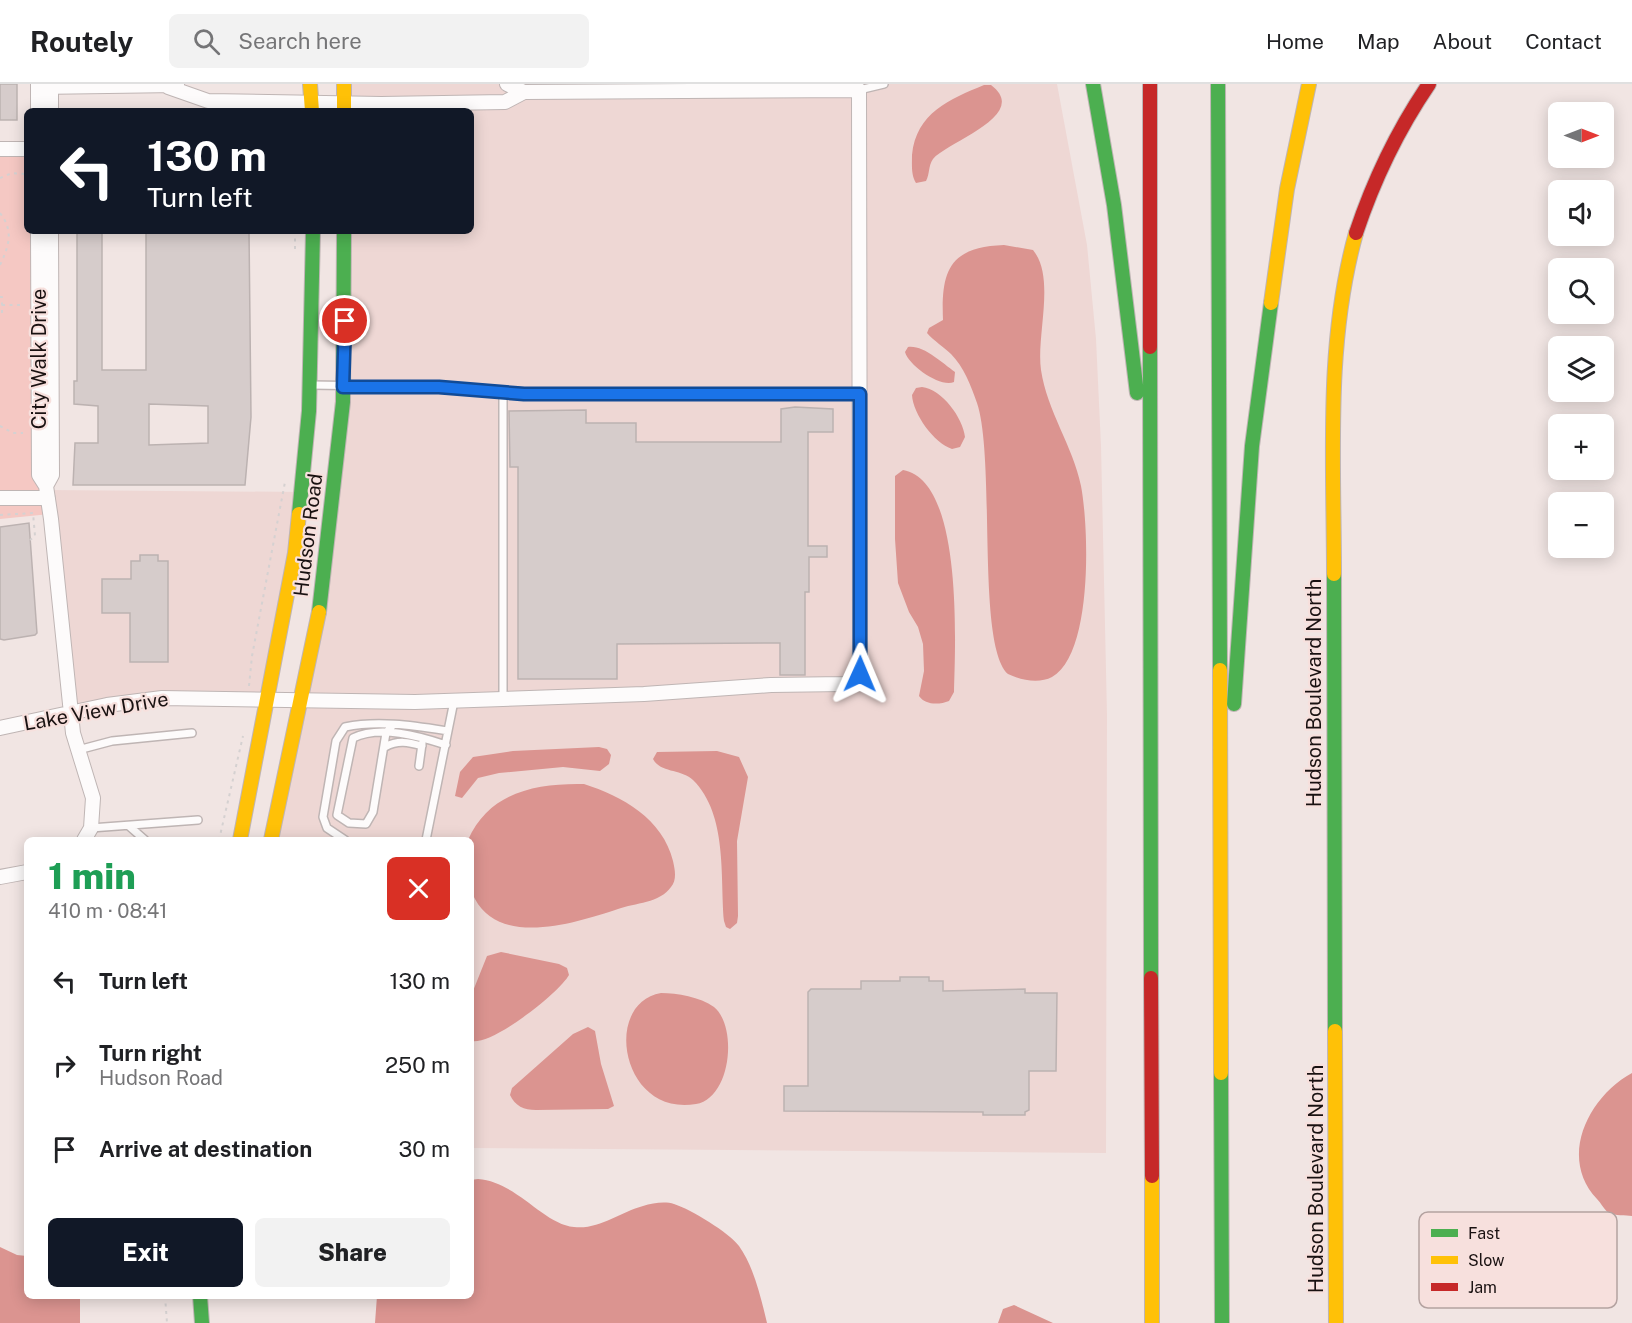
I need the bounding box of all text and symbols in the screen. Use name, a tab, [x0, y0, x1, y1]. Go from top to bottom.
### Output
search box	[169, 14, 589, 68]
text: Routely	[30, 25, 133, 58]
icon: search	[190, 25, 223, 58]
text: Search here	[238, 28, 362, 54]
text: Home	[1266, 29, 1324, 54]
text: Map	[1357, 29, 1400, 54]
text: About	[1433, 29, 1492, 54]
text: Contact	[1525, 29, 1602, 54]
north arrow	[1548, 102, 1614, 168]
map controls	[1548, 102, 1614, 558]
text: 130 m	[147, 131, 267, 180]
icon: left	[48, 132, 126, 210]
button: sound	[1548, 180, 1614, 246]
text: Turn left	[147, 181, 253, 213]
button: search	[1548, 258, 1614, 324]
street label: City Walk Drive	[27, 289, 51, 429]
pin	[319, 295, 370, 346]
icon: arrive	[328, 304, 361, 337]
button: layers	[1548, 336, 1614, 402]
button: +	[1548, 414, 1614, 480]
street label: Hudson Road	[289, 472, 327, 598]
button: −	[1548, 492, 1614, 558]
street label: Hudson Boulevard North	[1302, 579, 1326, 807]
position arrow	[828, 642, 892, 706]
street label: Lake View Drive	[22, 686, 170, 736]
text: 1 min	[48, 855, 136, 897]
button: close	[387, 857, 450, 920]
text: 410 m · 08:41	[48, 899, 167, 923]
icon: left	[48, 965, 81, 998]
text: Turn left	[99, 968, 188, 994]
text: 130 m	[389, 968, 450, 994]
text: Turn right	[99, 1040, 202, 1066]
icon: right	[48, 1049, 81, 1082]
text: 250 m	[385, 1052, 450, 1078]
street label: Hudson Boulevard North	[1304, 1065, 1328, 1293]
text: Hudson Road	[99, 1066, 223, 1090]
icon: arrive	[48, 1133, 81, 1166]
text: Arrive at destination	[99, 1136, 312, 1162]
text: 30 m	[398, 1136, 450, 1162]
legend	[1419, 1212, 1617, 1308]
button: Exit	[48, 1218, 243, 1287]
button: Share	[255, 1218, 450, 1287]
text: Fast	[1468, 1224, 1500, 1243]
text: Slow	[1468, 1251, 1505, 1270]
text: Jam	[1468, 1278, 1497, 1297]

